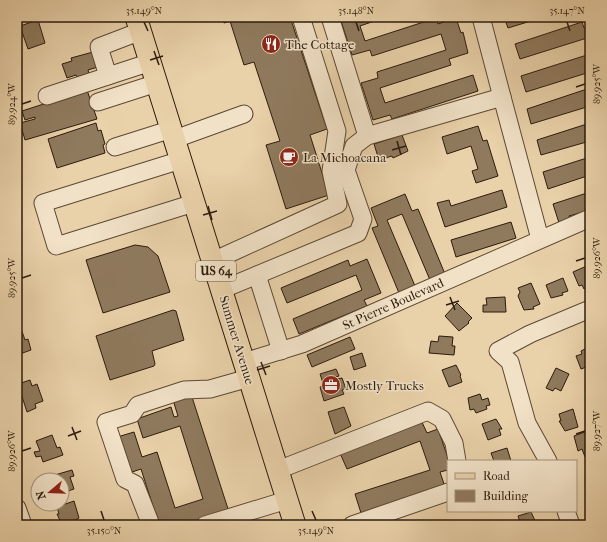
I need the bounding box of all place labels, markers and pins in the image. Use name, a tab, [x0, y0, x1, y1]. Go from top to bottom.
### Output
restaurant icon: The Cottage	[260, 33, 282, 55]
place label: The Cottage	[285, 37, 355, 52]
cafe icon: La Michoacana	[278, 146, 300, 168]
place label: La Michoacana	[303, 150, 387, 165]
office icon: Mostly Trucks	[320, 374, 342, 396]
place label: Mostly Trucks	[345, 378, 424, 393]

